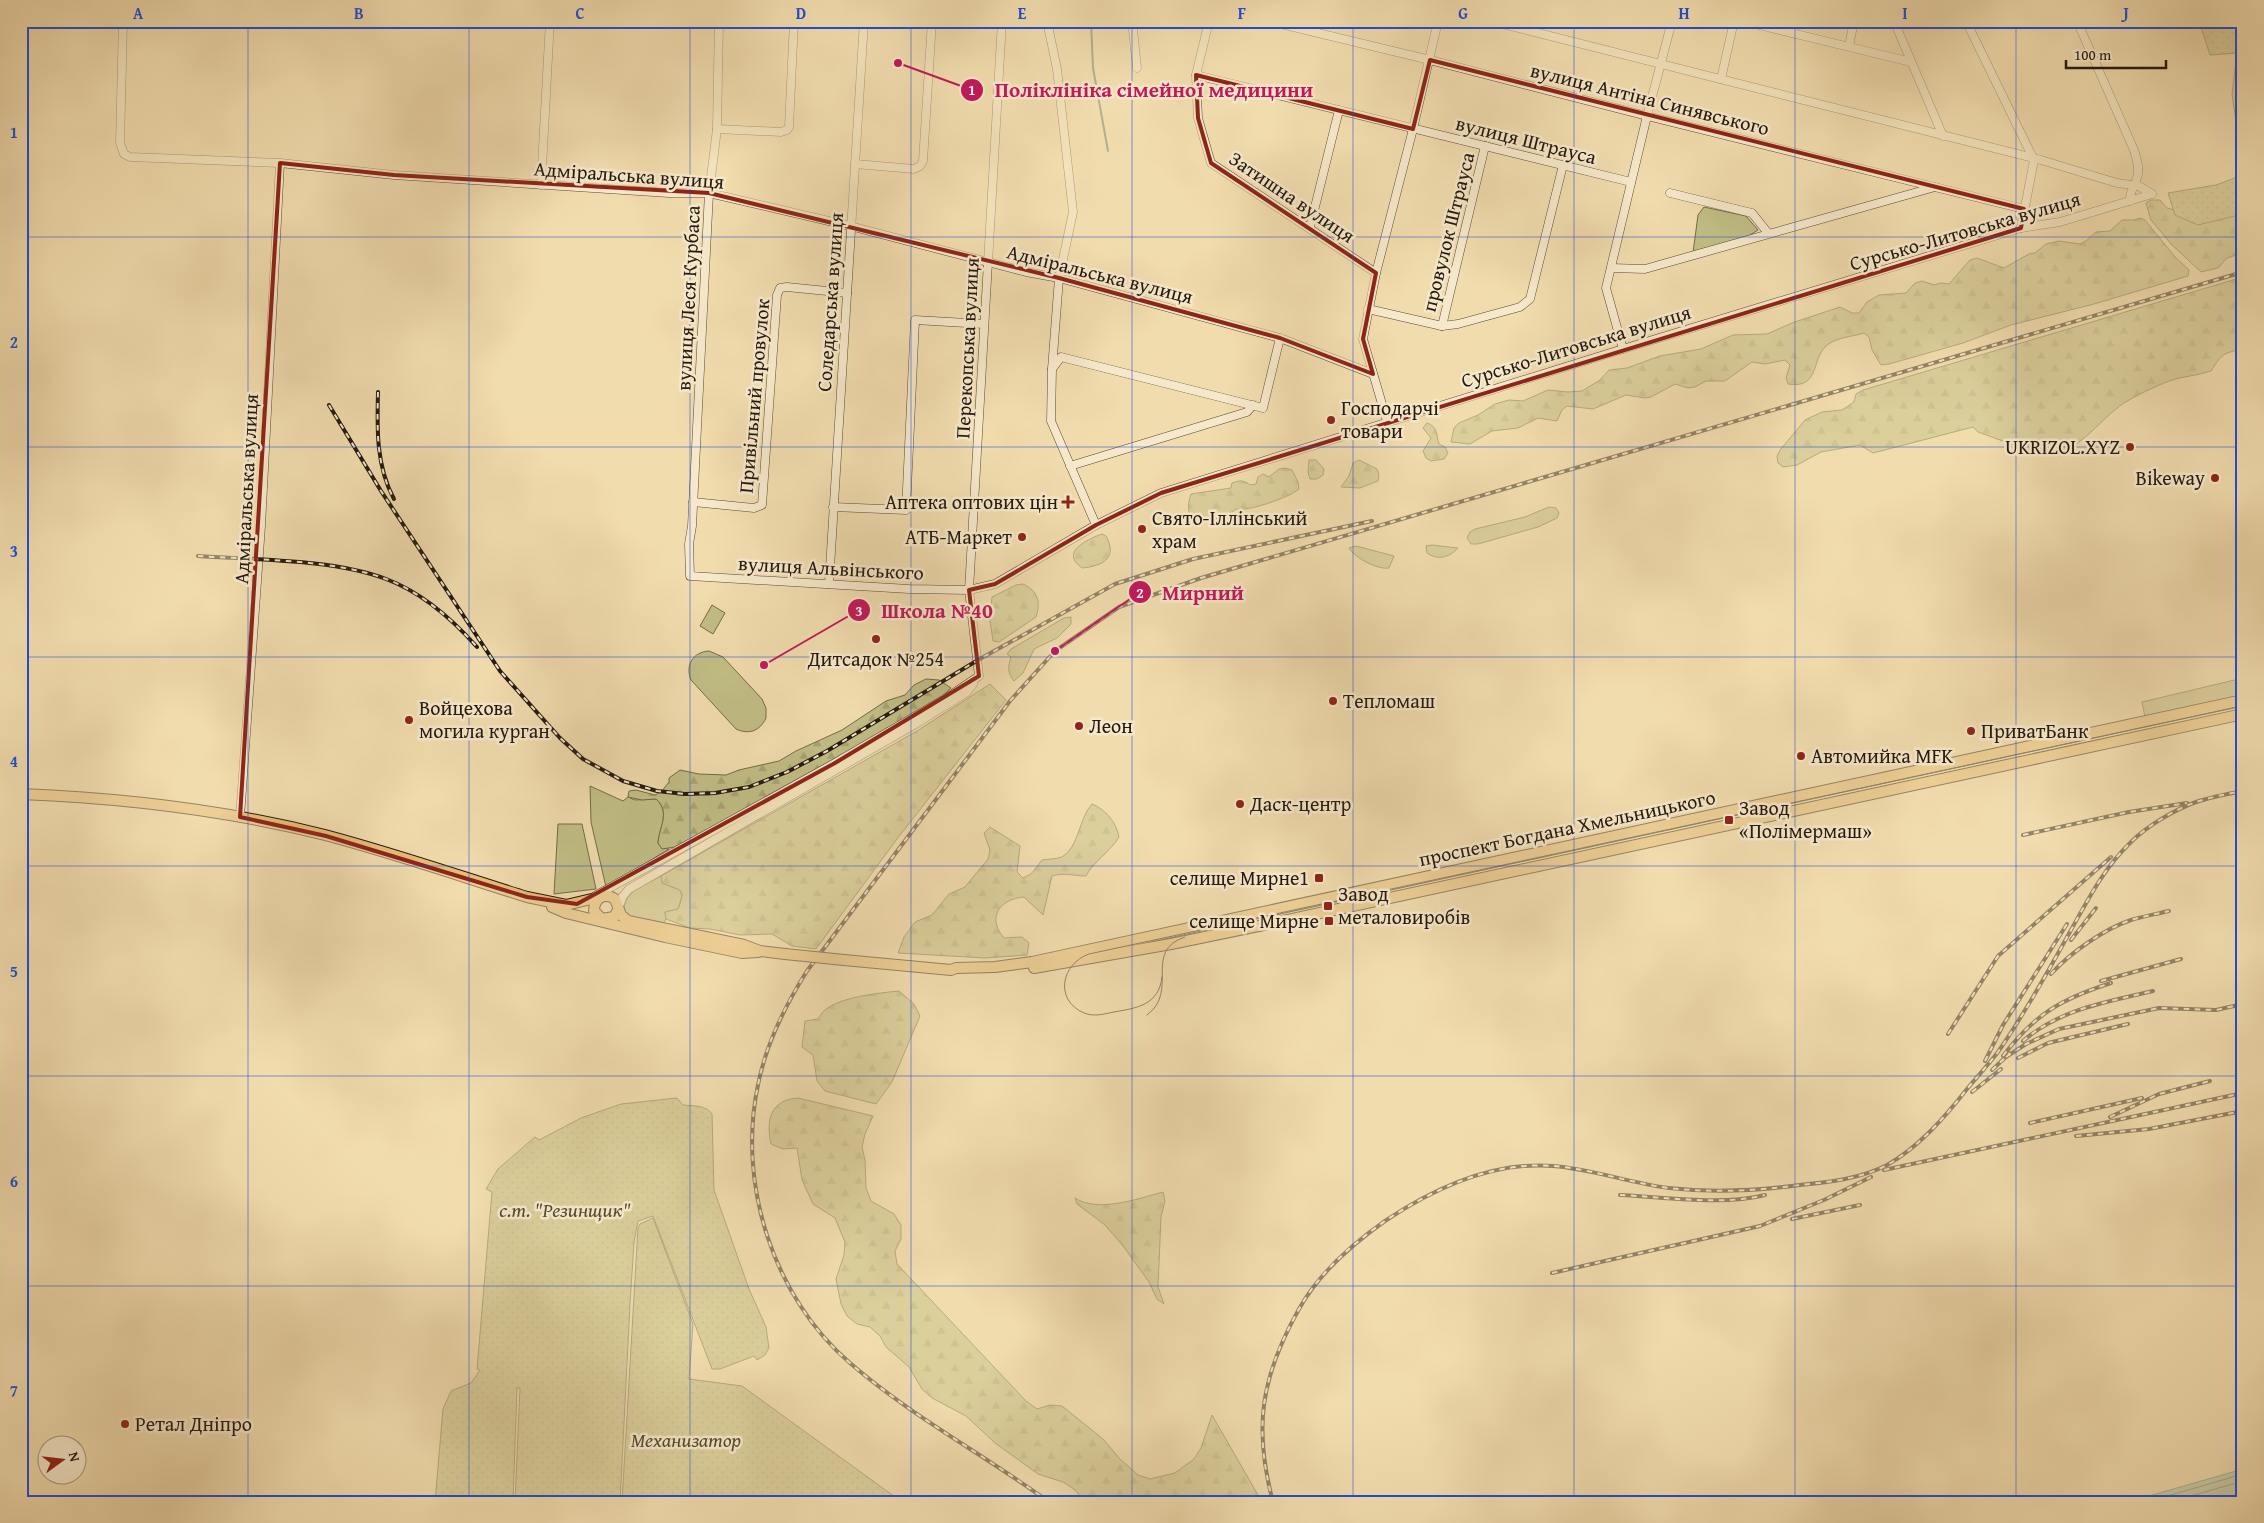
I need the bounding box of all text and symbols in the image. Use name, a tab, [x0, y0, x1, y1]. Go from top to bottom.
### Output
text: A	[133, 1, 144, 25]
text: B	[354, 1, 364, 25]
text: C	[575, 1, 585, 25]
text: D	[796, 1, 806, 25]
text: E	[1018, 1, 1027, 25]
text: F	[1238, 1, 1246, 25]
text: G	[1458, 1, 1468, 25]
text: H	[1678, 1, 1690, 25]
text: I	[1902, 1, 1908, 25]
text: J	[2120, 1, 2129, 25]
scale bar	[2066, 38, 2166, 70]
text: 100 m	[2074, 44, 2112, 65]
street label: вулиця Антіна Синявського	[1528, 55, 1773, 142]
callout: Поліклініка сімейної медицини	[960, 72, 1323, 108]
text: Поліклініка сімейної медицини	[995, 74, 1313, 105]
text: 1	[968, 79, 976, 100]
street label: вулиця Штрауса	[1453, 108, 1600, 171]
text: 1	[10, 120, 18, 144]
street label: Затишна вулиця	[1223, 144, 1361, 250]
street label: провулок Штрауса	[1414, 149, 1481, 315]
street label: Адміральська вулиця	[533, 153, 725, 196]
street label: Сурсько-Литовська вулиця	[1846, 184, 2084, 277]
street label: вулиця Леся Курбаса	[668, 204, 707, 391]
street label: Соледарська вулиця	[809, 211, 850, 393]
street label: Адміральська вулиця	[1004, 236, 1196, 311]
street label: Перекопська вулиця	[947, 257, 986, 439]
street label: Привільний провулок	[731, 297, 776, 494]
street label: Сурсько-Литовська вулиця	[1457, 297, 1694, 394]
text: 2	[10, 330, 18, 354]
street label: Адміральська вулиця	[226, 393, 265, 585]
place label: Господарчі товари	[1341, 393, 1439, 445]
marker: Господарчі товари	[1325, 414, 1337, 426]
place label: UKRIZOL.XYZ	[2005, 432, 2120, 461]
marker: UKRIZOL.XYZ	[2124, 441, 2136, 453]
place label: Bikeway	[2136, 463, 2205, 492]
marker: Bikeway	[2209, 472, 2221, 484]
place label: Аптека оптових цін	[885, 487, 1058, 516]
marker: Аптека оптових цін	[1062, 496, 1074, 508]
place label: Свято-Іллінський храм	[1152, 503, 1308, 555]
place label: АТБ-Маркет	[905, 522, 1012, 551]
marker: Свято-Іллінський храм	[1136, 523, 1148, 535]
marker: АТБ-Маркет	[1016, 531, 1028, 543]
text: 3	[10, 539, 18, 563]
street label: вулиця Альвінського	[737, 548, 925, 587]
callout: Мирний	[1127, 574, 1254, 610]
text: Мирний	[1162, 577, 1244, 608]
text: 2	[1136, 582, 1144, 603]
callout: Школа №40	[846, 592, 1003, 628]
text: Школа №40	[881, 595, 993, 626]
text: 3	[855, 600, 863, 621]
marker: Дитсадок №254	[870, 633, 882, 645]
place label: Дитсадок №254	[807, 644, 944, 673]
place label: Тепломаш	[1343, 686, 1435, 715]
place label: Войцехова могила курган	[419, 693, 550, 745]
marker: Тепломаш	[1327, 695, 1339, 707]
place label: Леон	[1089, 711, 1133, 740]
marker: Войцехова могила курган	[403, 714, 415, 726]
place label: ПриватБанк	[1981, 716, 2089, 745]
marker: Леон	[1073, 720, 1085, 732]
marker: ПриватБанк	[1965, 725, 1977, 737]
place label: Автомийка MFK	[1811, 741, 1953, 770]
text: 4	[10, 749, 18, 773]
marker: Автомийка MFK	[1795, 750, 1807, 762]
street label: проспект Богдана Хмельницького	[1416, 782, 1718, 873]
place label: Даск-центр	[1249, 789, 1352, 818]
place label: Завод «Полімермаш»	[1739, 793, 1872, 845]
marker: Даск-центр	[1234, 798, 1246, 810]
marker: Завод «Полімермаш»	[1723, 814, 1735, 826]
place label: селище Мирне1	[1170, 863, 1309, 892]
marker: селище Мирне1	[1313, 872, 1325, 884]
place label: Завод металовиробів	[1338, 879, 1470, 931]
marker: Завод металовиробів	[1322, 900, 1334, 912]
place label: селище Мирне	[1189, 906, 1319, 935]
marker: селище Мирне	[1323, 915, 1335, 927]
text: 5	[10, 959, 18, 983]
text: 6	[10, 1169, 18, 1193]
park label: с.т. "Резинщик"	[499, 1195, 631, 1224]
text: 7	[10, 1378, 18, 1402]
place label: Ретал Дніпро	[135, 1409, 252, 1438]
marker: Ретал Дніпро	[119, 1418, 131, 1430]
park label: Механизатор	[631, 1425, 741, 1454]
north arrow	[38, 1436, 88, 1486]
text: N	[64, 1450, 86, 1464]

